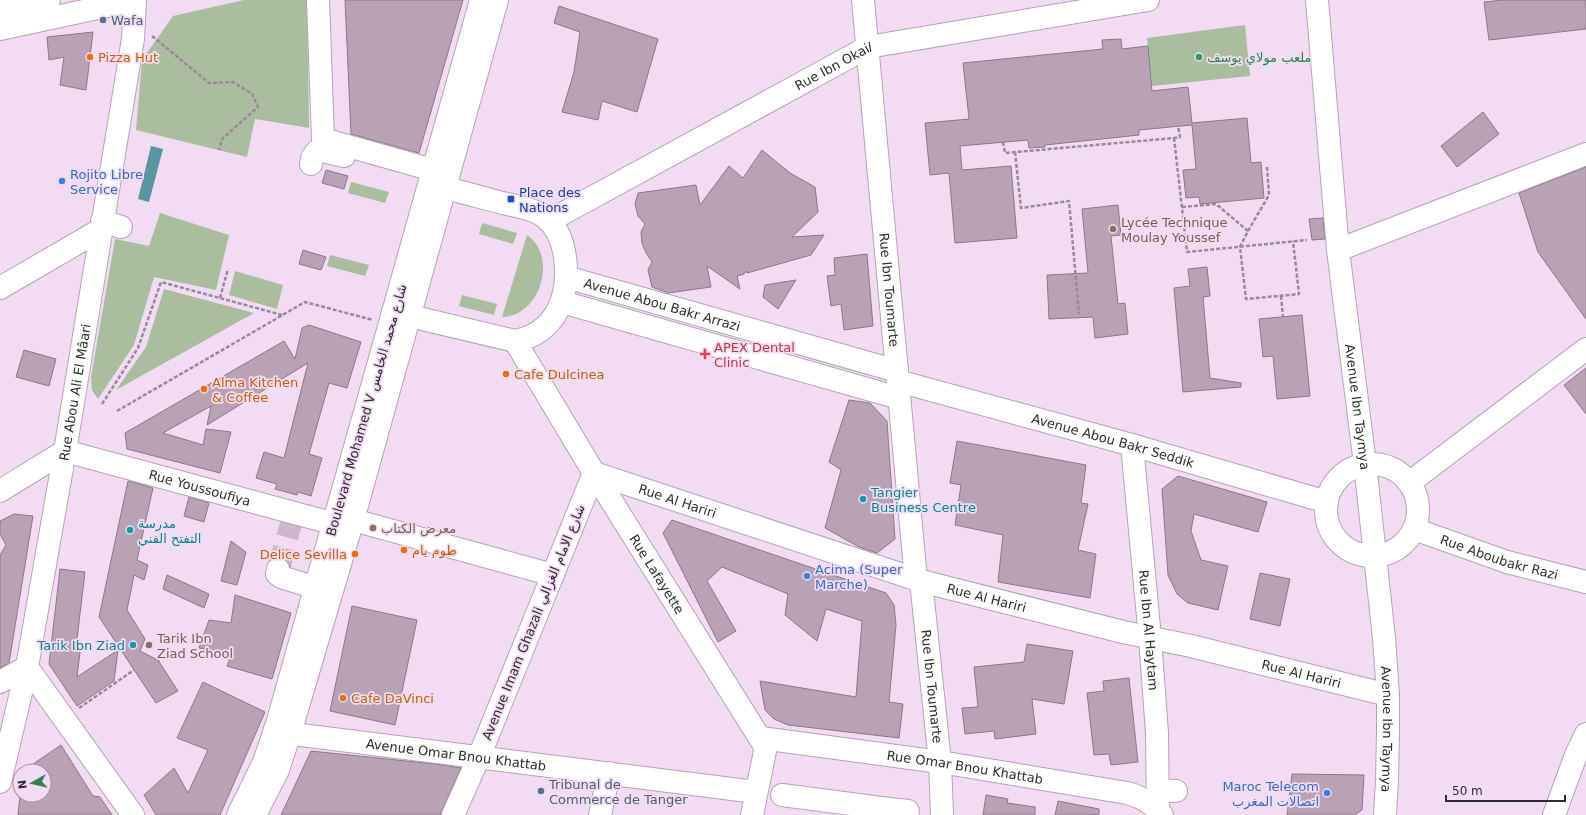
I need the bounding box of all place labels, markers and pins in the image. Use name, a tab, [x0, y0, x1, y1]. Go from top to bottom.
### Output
place label: Wafa	[111, 13, 144, 28]
marker: Wafa	[98, 15, 108, 25]
place label: Pizza Hut	[98, 50, 158, 65]
place label: ملعب مولاي يوسف	[1207, 50, 1312, 66]
marker: Pizza Hut	[85, 52, 95, 62]
marker: ملعب مولاي يوسف	[1194, 52, 1204, 62]
place label: Rojito Libre Service	[70, 167, 143, 197]
marker: Rojito Libre Service	[57, 176, 67, 186]
place label: Place des Nations	[519, 185, 581, 215]
marker: Place des Nations	[506, 194, 516, 204]
place label: Lycée Technique Moulay Youssef	[1121, 215, 1227, 245]
marker: Lycée Technique Moulay Youssef	[1108, 224, 1118, 234]
place label: APEX Dental Clinic	[714, 340, 795, 370]
marker: APEX Dental Clinic	[699, 348, 711, 360]
place label: Cafe Dulcinea	[514, 367, 605, 382]
marker: Cafe Dulcinea	[501, 369, 511, 379]
place label: Alma Kitchen & Coffee	[212, 375, 298, 405]
marker: Alma Kitchen & Coffee	[199, 384, 209, 394]
place label: Tangier Business Centre	[870, 485, 976, 515]
marker: Tangier Business Centre	[858, 494, 868, 504]
place label: مدرسة التفتح الفني	[138, 516, 201, 547]
place label: معرض الكتاب	[381, 521, 456, 537]
marker: معرض الكتاب	[368, 523, 378, 533]
marker: مدرسة التفتح الفني	[125, 525, 135, 535]
place label: طوم يام	[412, 543, 457, 559]
marker: طوم يام	[399, 545, 409, 555]
place label: Delice Sevilla	[260, 547, 347, 562]
marker: Delice Sevilla	[350, 549, 360, 559]
place label: Acima (Super Marche)	[815, 562, 903, 592]
marker: Acima (Super Marche)	[802, 571, 812, 581]
place label: Tarik Ibn Ziad School	[156, 631, 233, 661]
place label: Tarik Ibn Ziad	[36, 638, 125, 653]
marker: Tarik Ibn Ziad	[128, 640, 138, 650]
marker: Tarik Ibn Ziad School	[144, 640, 154, 650]
place label: Cafe DaVinci	[351, 691, 434, 706]
marker: Cafe DaVinci	[338, 693, 348, 703]
place label: Tribunal de Commerce de Tanger	[548, 777, 688, 807]
place label: Maroc Telecom اتصالات المغرب	[1222, 779, 1319, 810]
marker: Tribunal de Commerce de Tanger	[536, 786, 546, 796]
marker: Maroc Telecom اتصالات المغرب	[1322, 788, 1332, 798]

